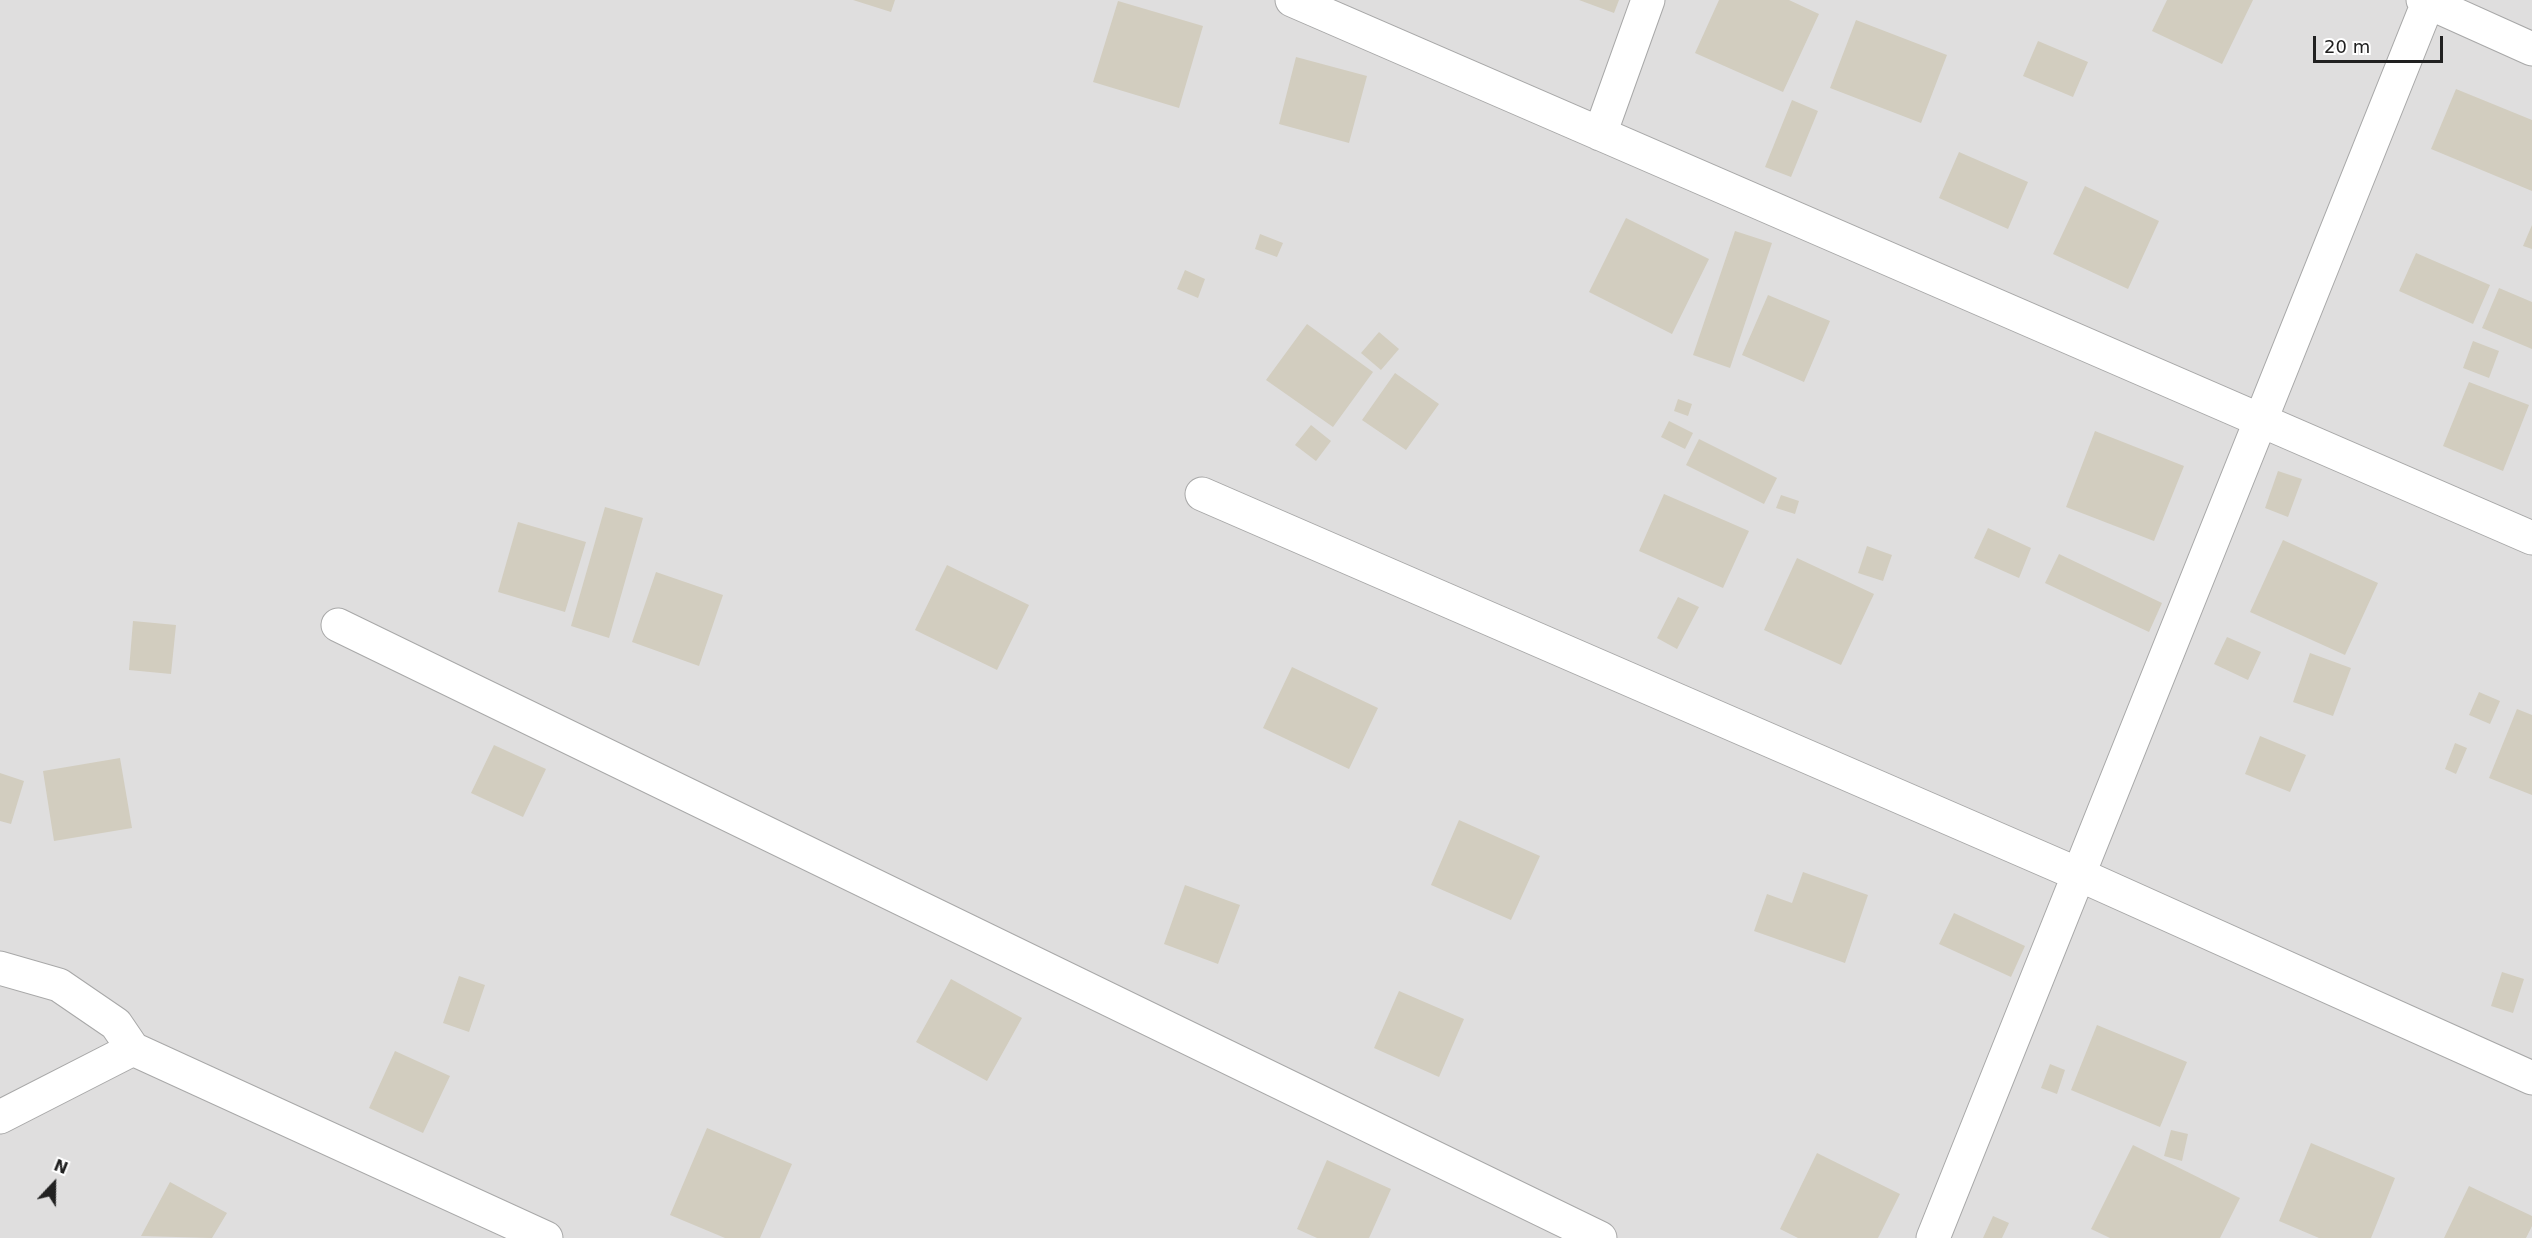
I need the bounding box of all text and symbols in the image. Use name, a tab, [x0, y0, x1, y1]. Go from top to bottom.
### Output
scale bar	[2316, 24, 2446, 62]
text: 20 m	[2324, 36, 2370, 57]
north arrow	[24, 1154, 84, 1214]
text: N	[51, 1156, 71, 1178]

